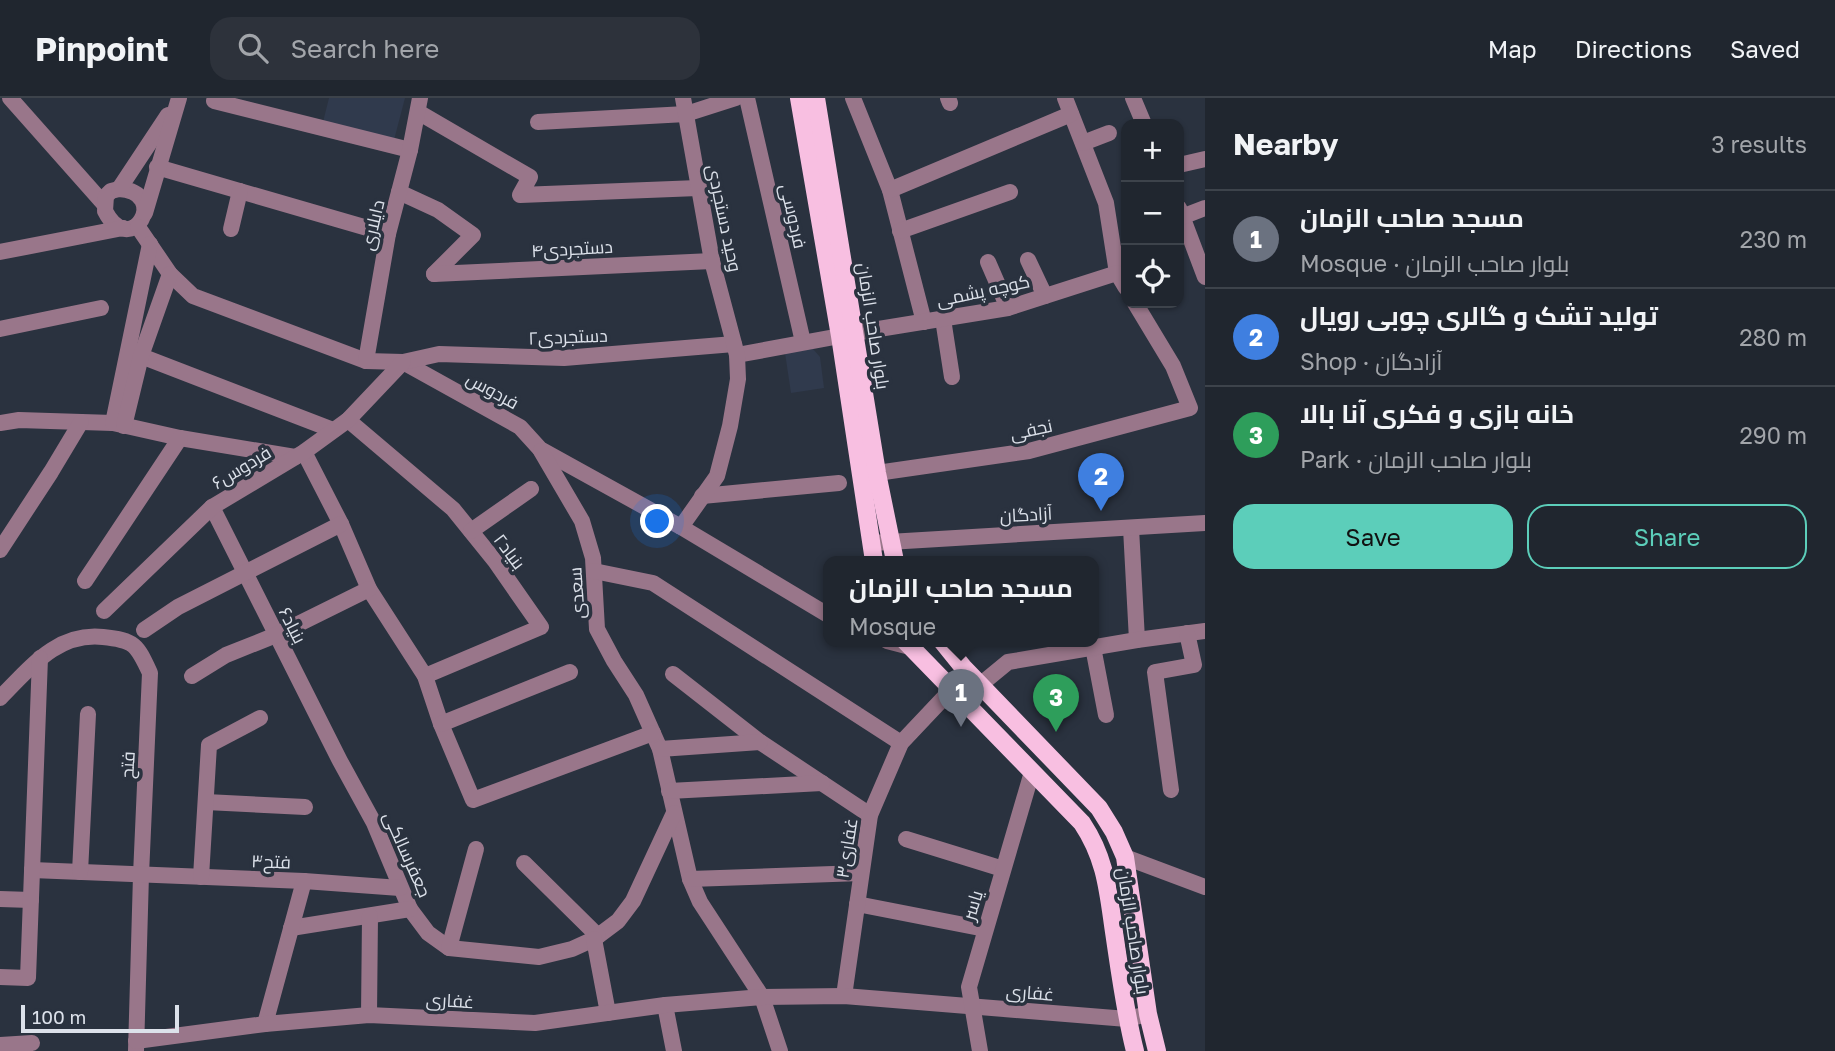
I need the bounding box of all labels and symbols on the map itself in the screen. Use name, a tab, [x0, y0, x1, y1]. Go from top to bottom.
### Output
street label: وحید دستجردی	[702, 162, 747, 274]
street label: فردوسی	[775, 182, 812, 251]
street label: دایلاری	[356, 198, 389, 253]
street label: دستجردی۴	[531, 235, 614, 262]
street label: بلوار صاحب الزمان	[852, 261, 895, 391]
street label: کوچه پشمی	[934, 269, 1032, 313]
street label: دستجردی۲	[528, 324, 608, 349]
street label: فردوس	[462, 367, 523, 414]
street label: نجفی	[1008, 414, 1055, 445]
street label: فردوس۶	[207, 441, 275, 494]
pin: 2	[1078, 453, 1124, 511]
street label: آزادگان	[999, 502, 1053, 527]
your location	[640, 504, 674, 538]
street label: بنیاد۲	[490, 529, 530, 573]
street label: سعدی	[563, 566, 590, 620]
street label: بنیاد۶	[275, 603, 311, 647]
pin: 1	[938, 669, 984, 727]
pin: 3	[1033, 674, 1079, 732]
street label: فتح	[115, 751, 141, 779]
street label: جعفرسالکی	[378, 808, 437, 901]
street label: غفاری۳	[830, 816, 863, 880]
street label: فتح۳	[251, 849, 291, 875]
street label: بلوار صاحب الزمان	[1112, 866, 1155, 996]
street label: یاسر	[957, 887, 988, 924]
street label: غفاری	[1005, 979, 1055, 1006]
street label: غفاری	[425, 988, 475, 1013]
scale bar	[21, 1002, 178, 1034]

